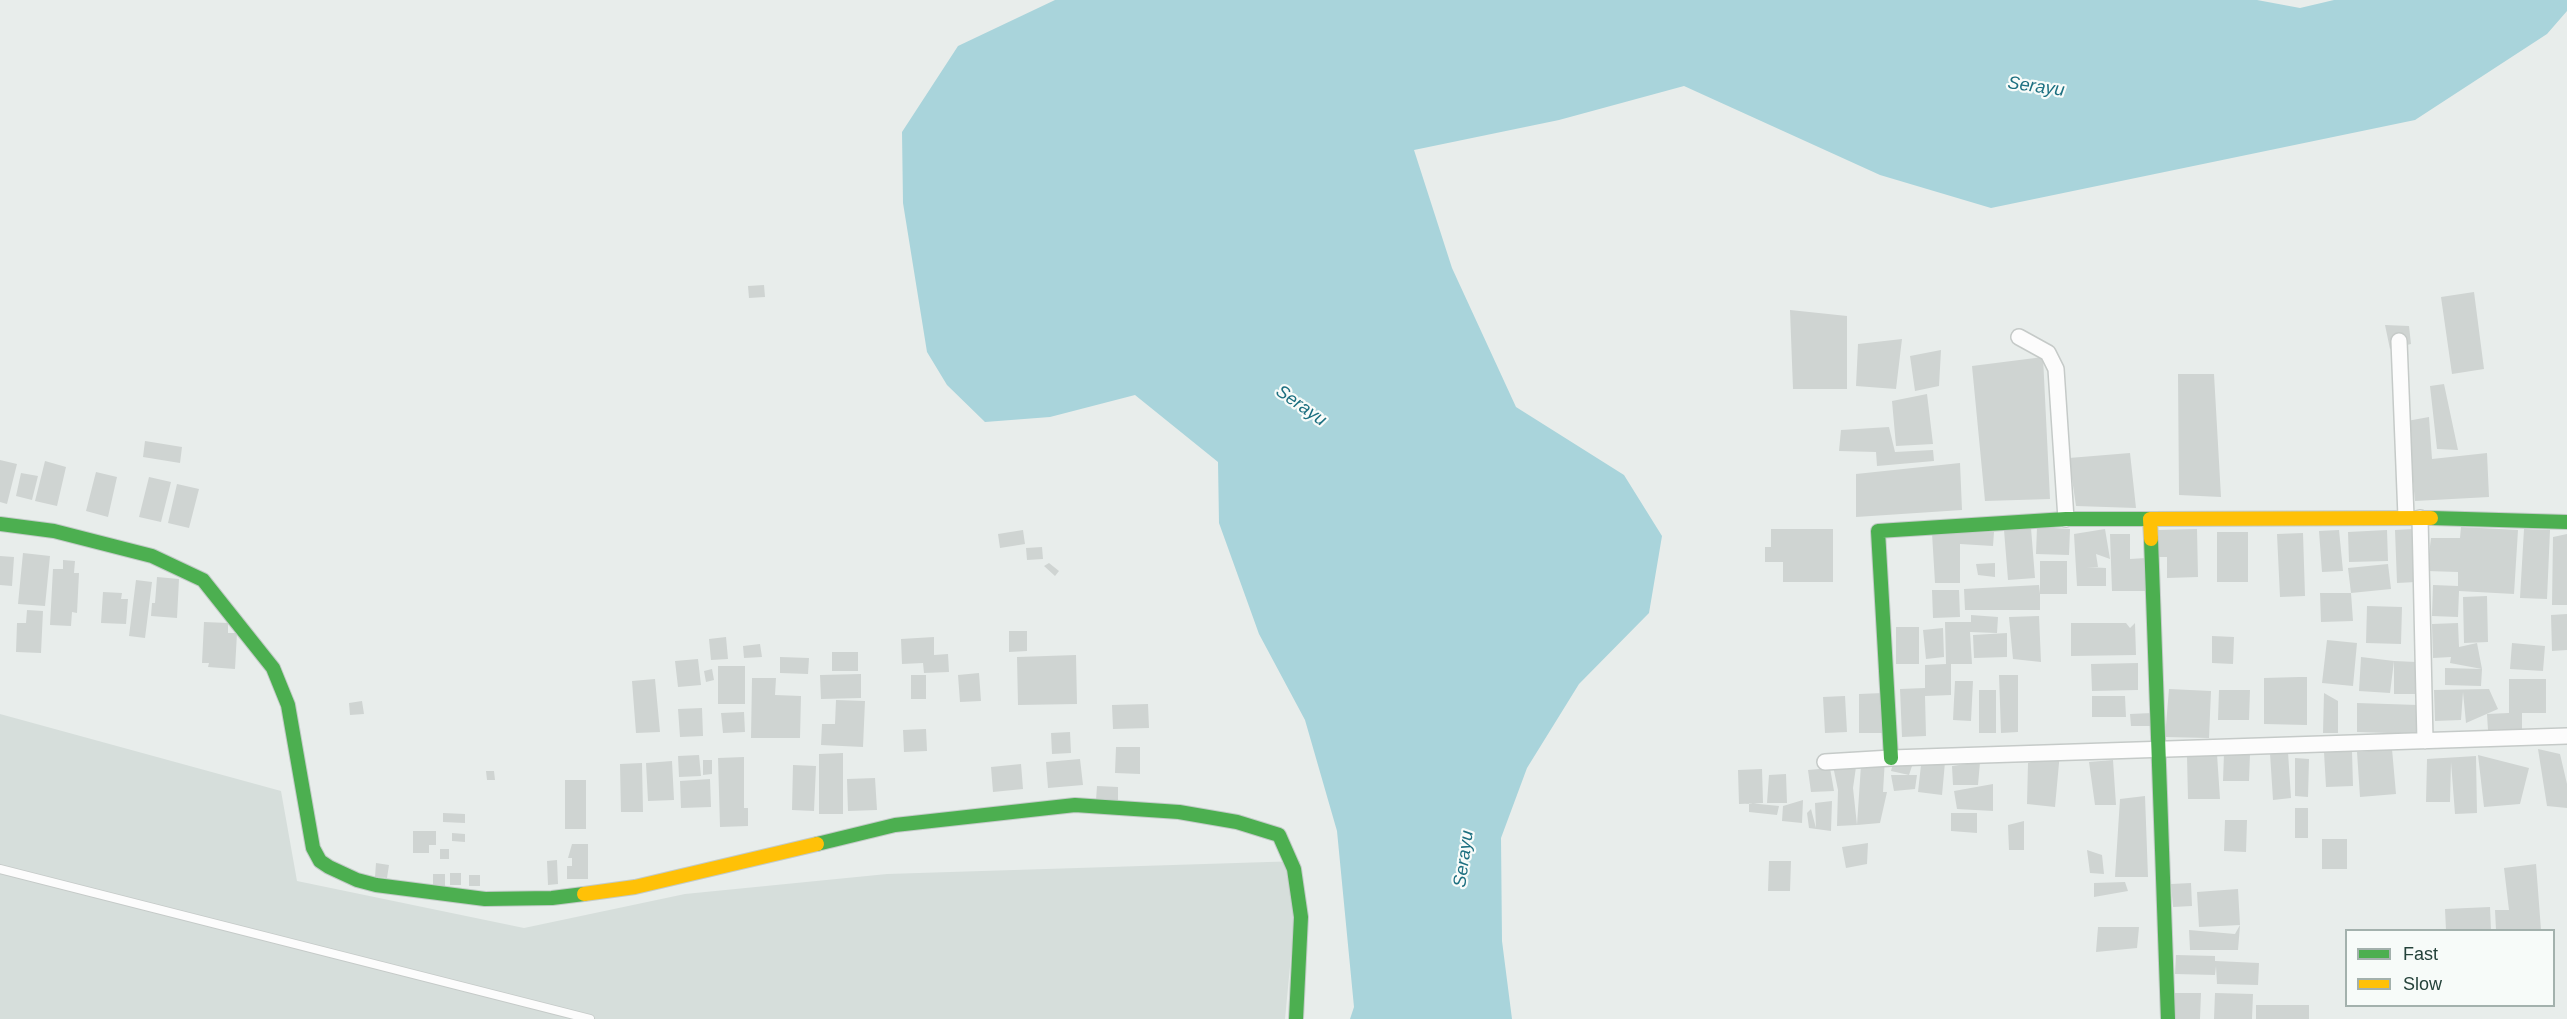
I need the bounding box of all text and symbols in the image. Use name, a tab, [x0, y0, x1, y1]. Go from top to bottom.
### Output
water label: Serayu	[2006, 72, 2066, 102]
water label: Serayu	[1271, 381, 1331, 431]
water label: Serayu	[1449, 829, 1479, 889]
legend	[2345, 929, 2555, 1007]
text: Fast	[2403, 944, 2438, 964]
text: Slow	[2403, 974, 2442, 994]

